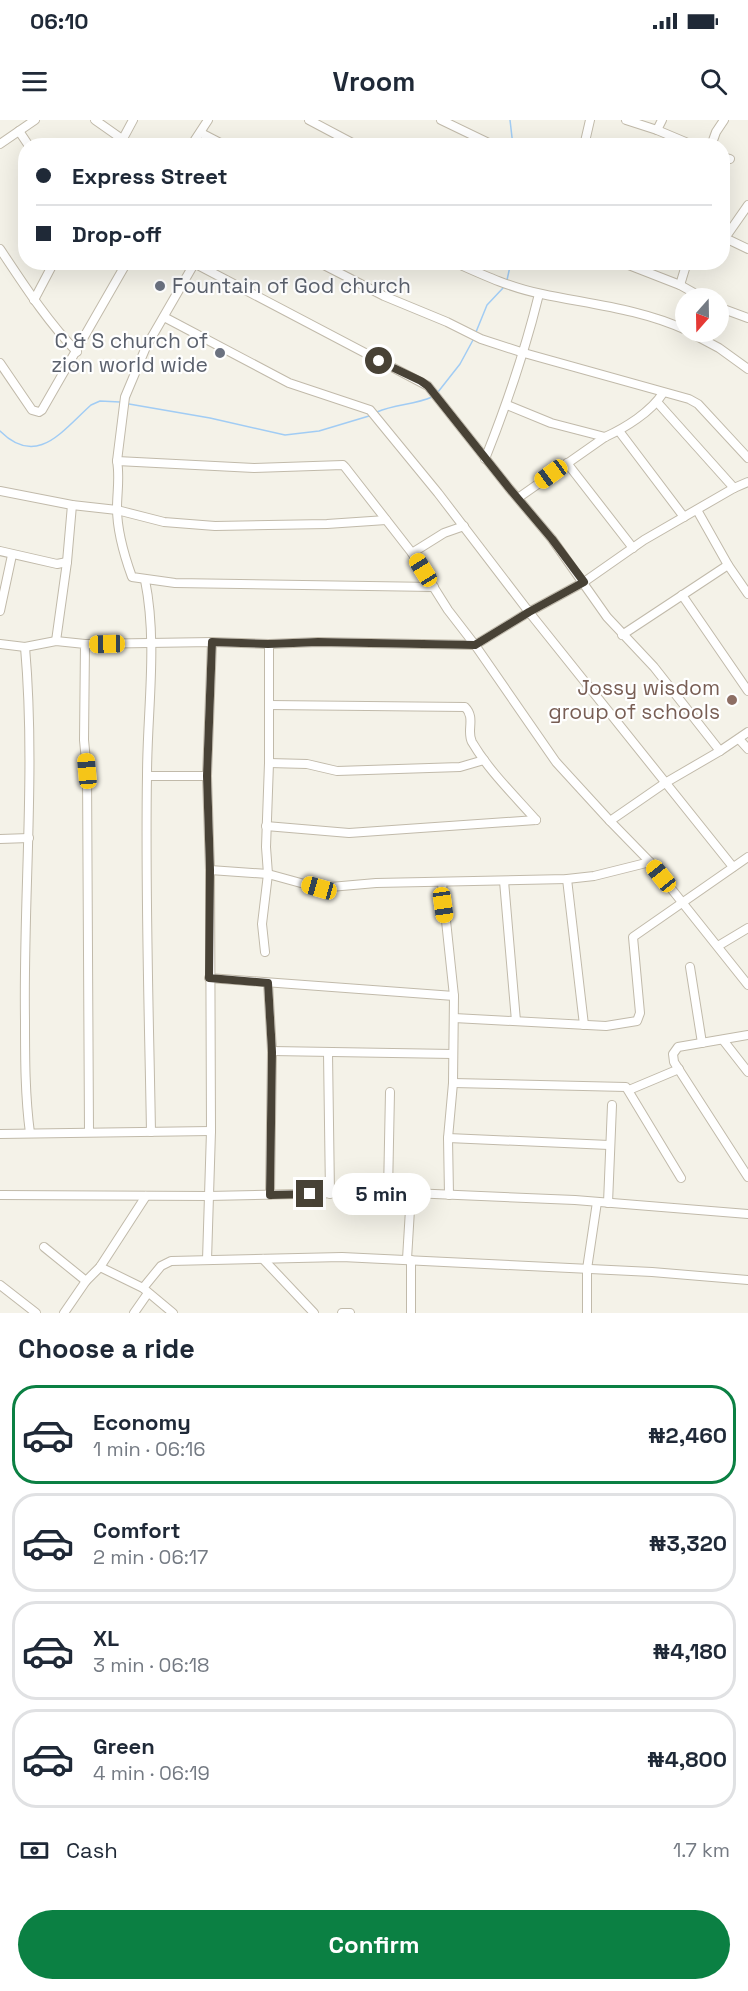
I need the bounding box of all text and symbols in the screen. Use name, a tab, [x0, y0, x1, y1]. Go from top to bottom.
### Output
text: 06:10	[30, 7, 89, 35]
text: Vroom	[333, 64, 415, 99]
icon: menu	[18, 65, 51, 98]
icon: search	[697, 65, 730, 98]
text: Express Street	[72, 162, 228, 190]
text: Drop-off	[72, 220, 162, 248]
place label: Fountain of God church	[172, 272, 411, 299]
marker: Fountain of God church	[153, 279, 167, 293]
north arrow	[675, 288, 729, 342]
map controls	[675, 288, 729, 342]
place label: C & S church of zion world wide	[51, 327, 208, 378]
marker: C & S church of zion world wide	[213, 346, 227, 360]
route start	[365, 347, 392, 374]
car	[531, 456, 571, 492]
car	[406, 550, 440, 590]
car	[89, 635, 125, 653]
place label: Jossy wisdom group of schools	[548, 674, 720, 725]
marker: Jossy wisdom group of schools	[725, 693, 739, 707]
car	[76, 752, 98, 790]
car	[643, 856, 679, 896]
car	[299, 874, 339, 902]
car	[432, 886, 454, 924]
callout: 5 min	[331, 1173, 430, 1215]
route end	[296, 1180, 323, 1207]
text: 5 min	[356, 1181, 407, 1207]
text: Choose a ride	[18, 1331, 195, 1366]
icon: car	[21, 1408, 75, 1462]
text: Economy	[93, 1408, 191, 1436]
text: ₦2,460	[648, 1421, 727, 1449]
text: 1 min · 06:16	[93, 1436, 206, 1462]
icon: car	[21, 1516, 75, 1570]
text: Comfort	[93, 1516, 181, 1544]
text: ₦3,320	[649, 1529, 727, 1557]
text: 2 min · 06:17	[93, 1544, 208, 1570]
icon: car	[21, 1624, 75, 1678]
text: XL	[93, 1624, 119, 1652]
text: ₦4,180	[653, 1637, 727, 1665]
text: 3 min · 06:18	[93, 1652, 210, 1678]
icon: car	[21, 1732, 75, 1786]
text: Green	[93, 1732, 155, 1760]
text: ₦4,800	[647, 1745, 727, 1773]
text: 4 min · 06:19	[93, 1760, 210, 1786]
icon: cash	[18, 1834, 51, 1867]
text: Cash	[66, 1836, 118, 1864]
text: 1.7 km	[673, 1837, 730, 1863]
button: Confirm	[18, 1910, 730, 1979]

